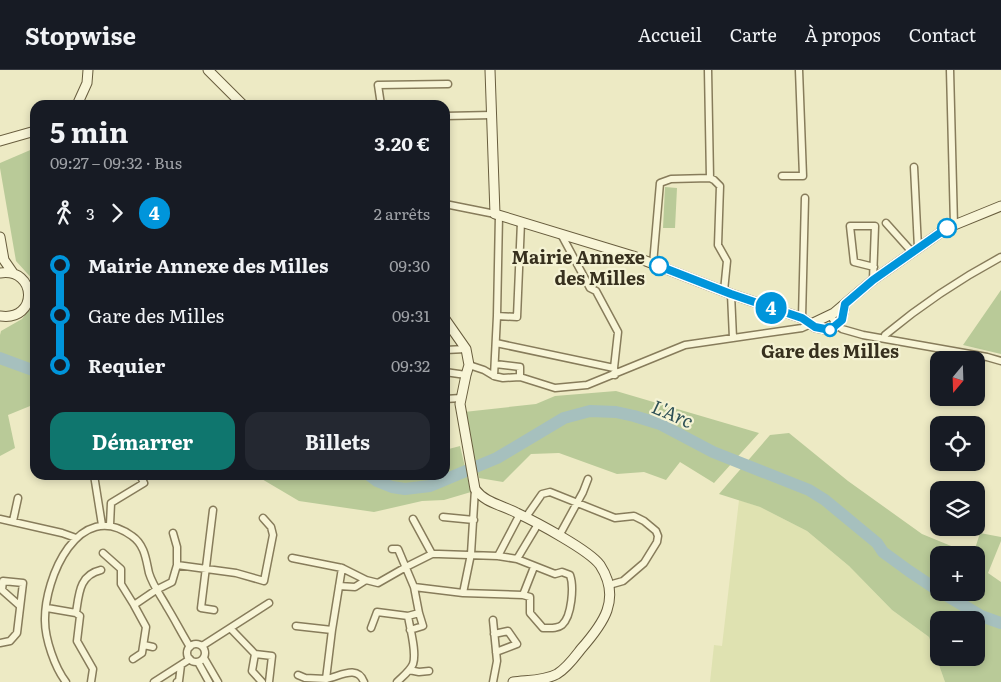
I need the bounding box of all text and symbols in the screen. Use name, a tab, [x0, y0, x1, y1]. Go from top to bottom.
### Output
text: Stopwise	[25, 17, 136, 52]
text: Accueil	[638, 21, 702, 48]
text: Carte	[730, 21, 777, 48]
text: À propos	[805, 21, 881, 48]
text: Contact	[909, 21, 976, 48]
text: 5 min	[50, 110, 128, 152]
text: 3.20 €	[374, 129, 430, 157]
text: 09:27 – 09:32 · Bus	[50, 150, 182, 174]
icon: walk	[50, 199, 78, 227]
icon: forward	[103, 199, 131, 227]
text: 4	[149, 199, 160, 226]
text: 3	[86, 201, 95, 225]
text: 2 arrêts	[374, 201, 430, 225]
unlabelled marker	[937, 218, 957, 238]
place label: Mairie Annexe des Milles	[511, 243, 645, 291]
text: Mairie Annexe des Milles	[88, 251, 328, 279]
text: 09:30	[389, 253, 430, 277]
marker: Mairie Annexe des Milles	[649, 256, 669, 276]
line badge: 4	[755, 292, 787, 324]
text: 4	[766, 294, 776, 321]
text: Gare des Milles	[88, 301, 224, 329]
text: 09:31	[392, 303, 430, 327]
marker: Gare des Milles	[823, 323, 837, 337]
place label: Gare des Milles	[761, 337, 899, 364]
text: Requier	[88, 351, 165, 379]
north arrow	[930, 351, 985, 406]
map controls	[930, 351, 985, 666]
text: 09:32	[391, 353, 430, 377]
water label: L'Arc	[648, 392, 698, 434]
button: Démarrer	[50, 412, 235, 470]
button: Billets	[245, 412, 430, 470]
button: locate	[930, 416, 985, 471]
button: layers	[930, 481, 985, 536]
button: +	[930, 546, 985, 601]
button: −	[930, 611, 985, 666]

